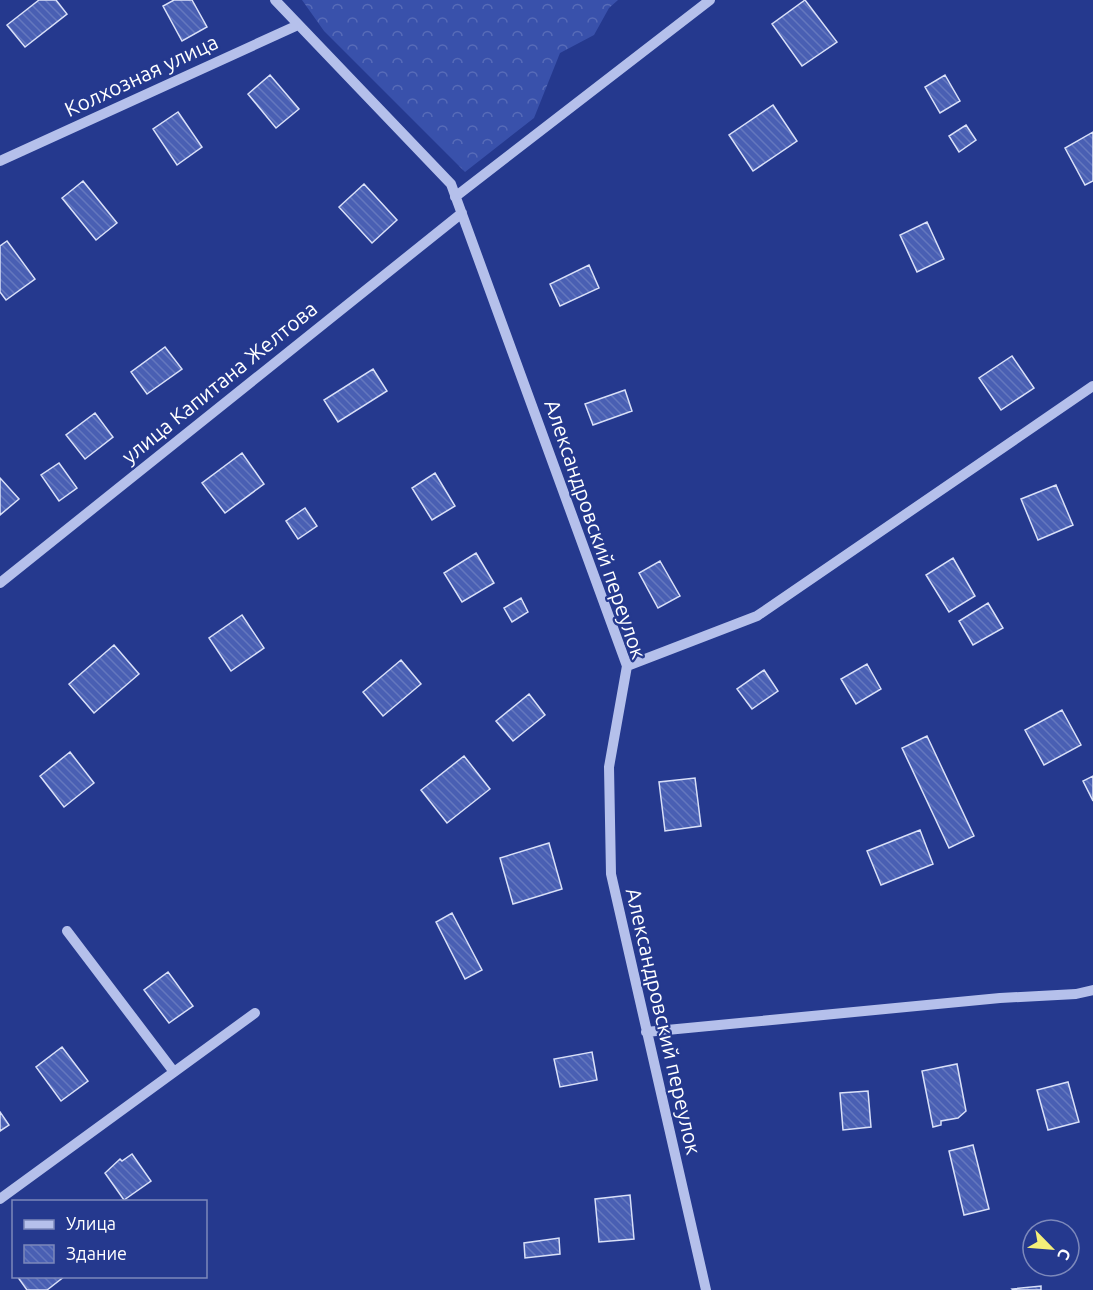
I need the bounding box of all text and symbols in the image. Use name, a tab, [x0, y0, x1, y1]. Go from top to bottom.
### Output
street label: Колхозная улица	[61, 29, 221, 121]
street label: улица Капитана Желтова	[117, 296, 321, 468]
street label: Александровский переулок	[540, 396, 652, 662]
street label: Александровский переулок	[622, 885, 706, 1157]
legend	[12, 1200, 207, 1278]
text: Улица	[66, 1213, 116, 1233]
north arrow	[1021, 1218, 1081, 1278]
text: Здание	[66, 1243, 127, 1263]
text: С	[1054, 1246, 1075, 1263]

